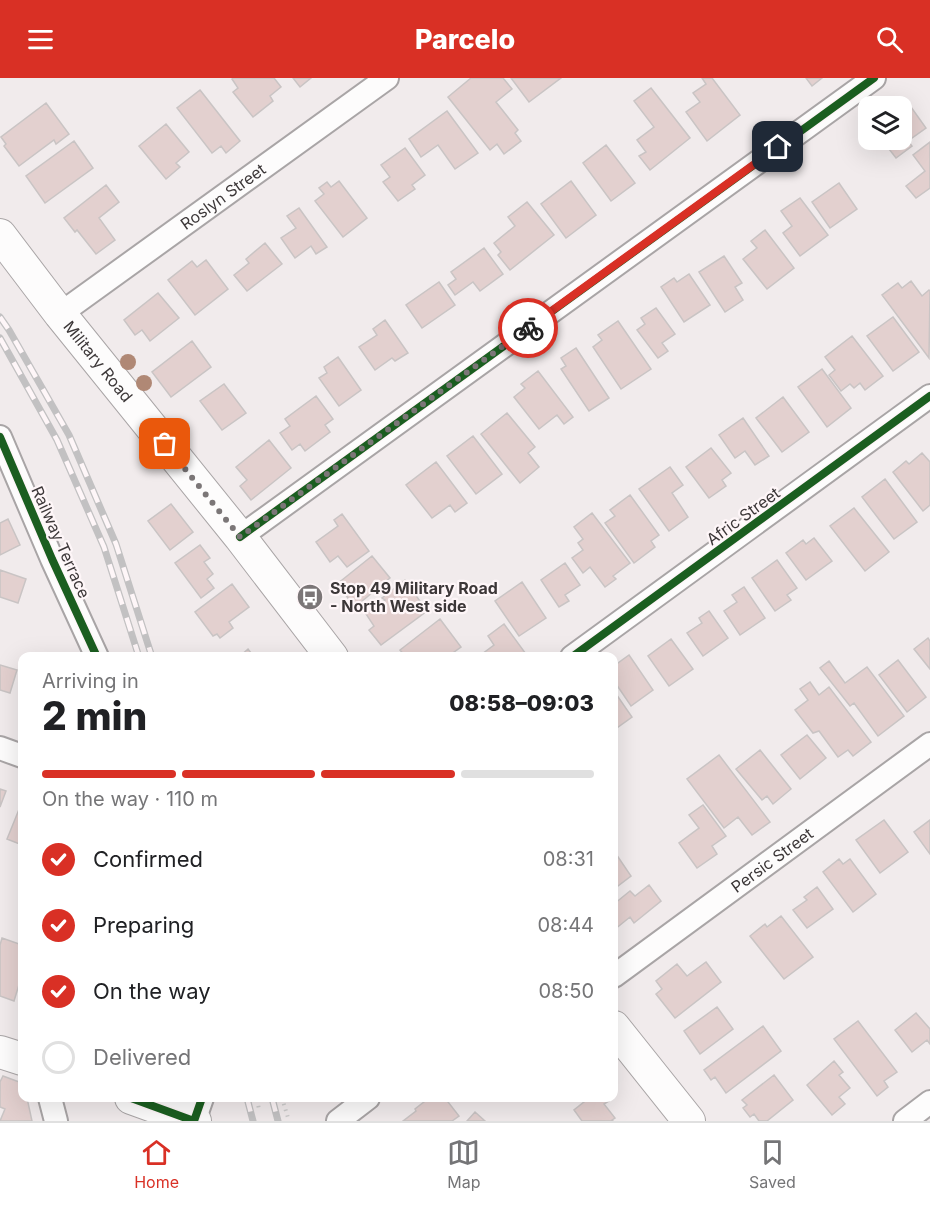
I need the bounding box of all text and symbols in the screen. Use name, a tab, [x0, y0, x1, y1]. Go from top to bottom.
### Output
icon: menu	[24, 23, 57, 56]
text: Parcelo	[415, 23, 515, 56]
icon: search	[873, 23, 906, 56]
map controls	[858, 96, 912, 150]
button: layers	[858, 96, 912, 150]
pin	[752, 121, 803, 172]
icon: home	[761, 130, 794, 163]
street label: Roslyn Street	[177, 159, 269, 234]
courier	[498, 298, 558, 358]
icon: bike	[512, 312, 545, 345]
street label: Military Road	[59, 317, 137, 406]
pin	[139, 418, 190, 469]
icon: bag	[148, 427, 181, 460]
street label: Railway Terrace	[27, 483, 95, 601]
street label: Afric Street	[702, 483, 784, 549]
place label: Stop 49 Military Road - North West side	[330, 578, 498, 616]
bus stop icon: Stop 49 Military Road - North West side	[295, 582, 325, 612]
text: Arriving in	[42, 669, 139, 693]
text: 08:58–09:03	[449, 690, 594, 716]
text: 2 min	[42, 692, 147, 739]
text: On the way · 110 m	[42, 787, 218, 811]
street label: Persic Street	[727, 823, 817, 897]
icon: check	[42, 843, 75, 876]
text: Confirmed	[93, 846, 203, 872]
text: 08:31	[543, 847, 594, 871]
icon: check	[42, 909, 75, 942]
text: Preparing	[93, 912, 194, 938]
text: 08:44	[537, 913, 594, 937]
icon: check	[42, 975, 75, 1008]
text: On the way	[93, 978, 211, 1004]
text: 08:50	[538, 979, 594, 1003]
text: Delivered	[93, 1044, 191, 1070]
tab: Home	[134, 1136, 179, 1192]
tab: Map	[447, 1136, 481, 1192]
tab: Saved	[749, 1136, 796, 1192]

